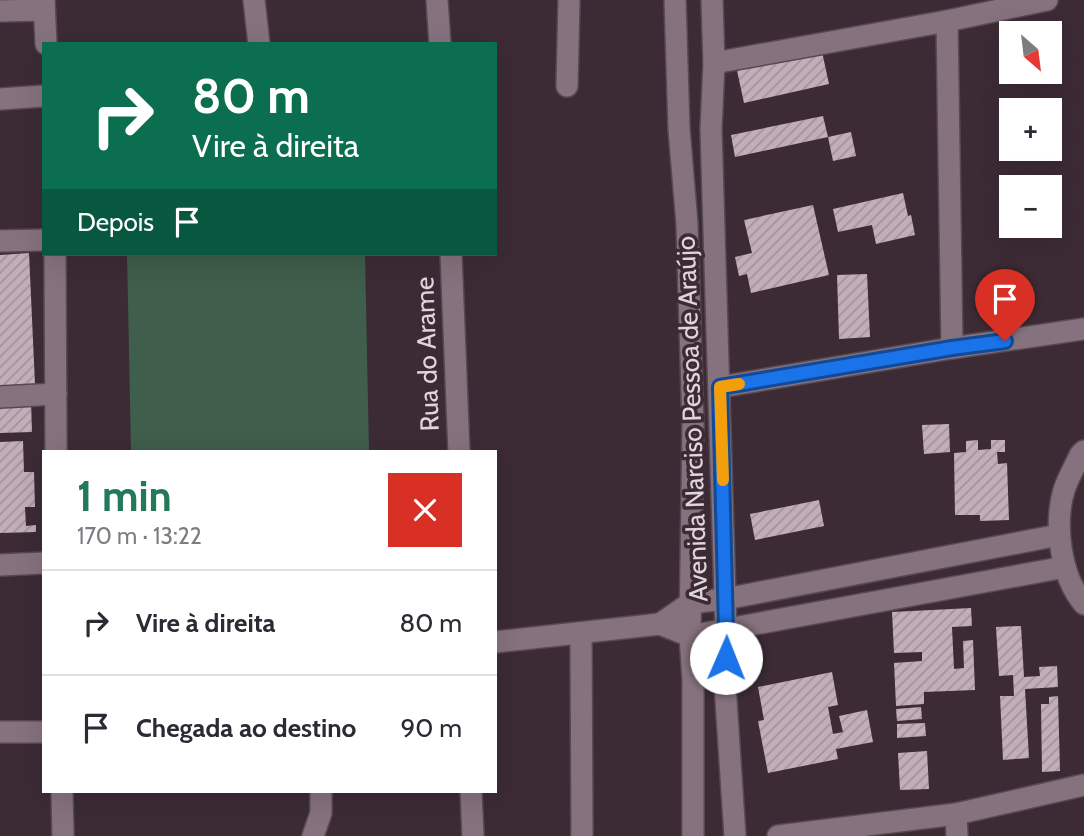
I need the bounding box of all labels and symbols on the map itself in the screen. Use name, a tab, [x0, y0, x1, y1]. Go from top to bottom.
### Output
north arrow	[999, 21, 1062, 84]
street label: Avenida Narciso Pessoa de Araújo	[670, 236, 714, 602]
pin	[975, 269, 1035, 341]
street label: Rua do Arame	[408, 276, 446, 432]
position arrow	[689, 621, 763, 695]

